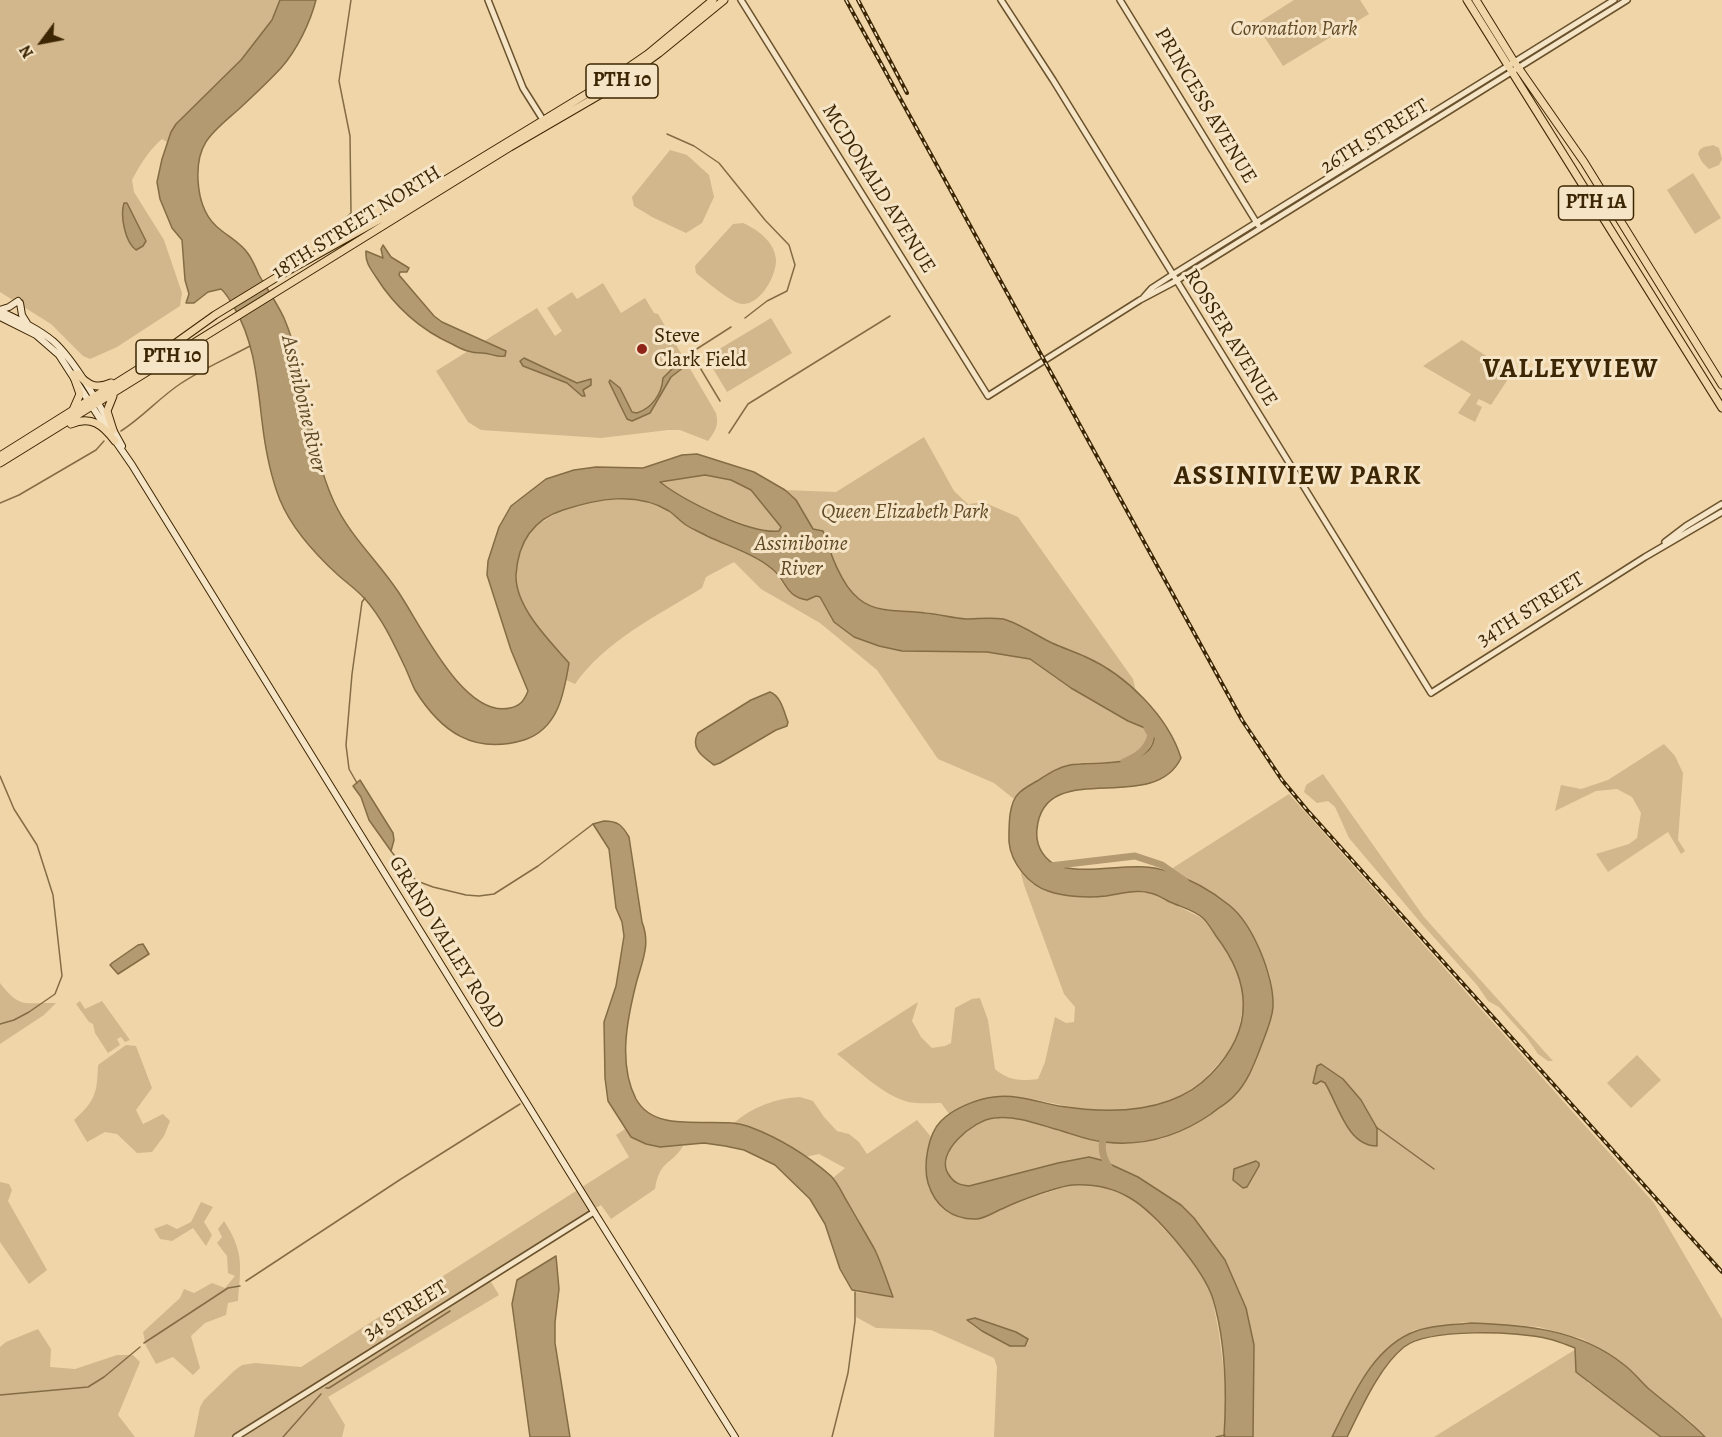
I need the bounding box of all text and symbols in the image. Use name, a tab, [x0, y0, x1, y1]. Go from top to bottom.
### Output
north arrow	[12, 12, 72, 72]
park label: Coronation Park	[1231, 17, 1357, 43]
street label: PRINCESS AVENUE	[1148, 23, 1262, 189]
text: N	[14, 41, 39, 62]
road number: PTH 10	[586, 64, 658, 98]
street label: 26TH STREET	[1316, 94, 1434, 180]
street label: MCDONALD AVENUE	[816, 100, 940, 278]
street label: 18TH STREET NORTH	[268, 161, 446, 285]
road number: PTH 1A	[1558, 186, 1634, 220]
street label: ROSSER AVENUE	[1178, 265, 1282, 411]
place label: Steve Clark Field	[654, 324, 747, 374]
water label: Assiniboine River	[274, 333, 332, 475]
road number: PTH 10	[136, 340, 208, 374]
marker: Steve Clark Field	[635, 342, 649, 356]
district label: VALLEYVIEW	[1483, 354, 1659, 386]
district label: ASSINIVIEW PARK	[1174, 461, 1422, 493]
park label: Queen Elizabeth Park	[821, 500, 989, 526]
water label: Assiniboine River	[754, 532, 848, 584]
street label: 34TH STREET	[1473, 567, 1589, 653]
street label: GRAND VALLEY ROAD	[383, 852, 509, 1034]
street label: 34 STREET	[359, 1275, 453, 1347]

